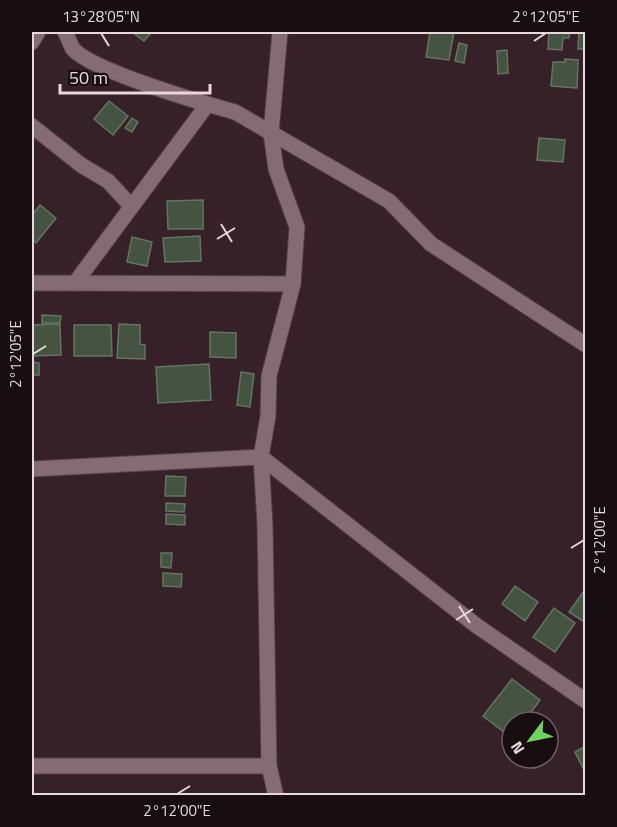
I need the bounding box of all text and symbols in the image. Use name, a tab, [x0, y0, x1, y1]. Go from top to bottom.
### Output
text: 13°28'05"N	[62, 5, 140, 28]
text: 2°12'05"E	[512, 5, 580, 28]
scale bar	[60, 57, 210, 95]
text: 50 m	[69, 64, 108, 91]
text: 2°12'05"E	[4, 320, 27, 388]
text: 2°12'00"E	[588, 506, 611, 574]
north arrow	[500, 710, 560, 770]
text: N	[504, 737, 530, 759]
text: 2°12'00"E	[143, 799, 211, 822]

